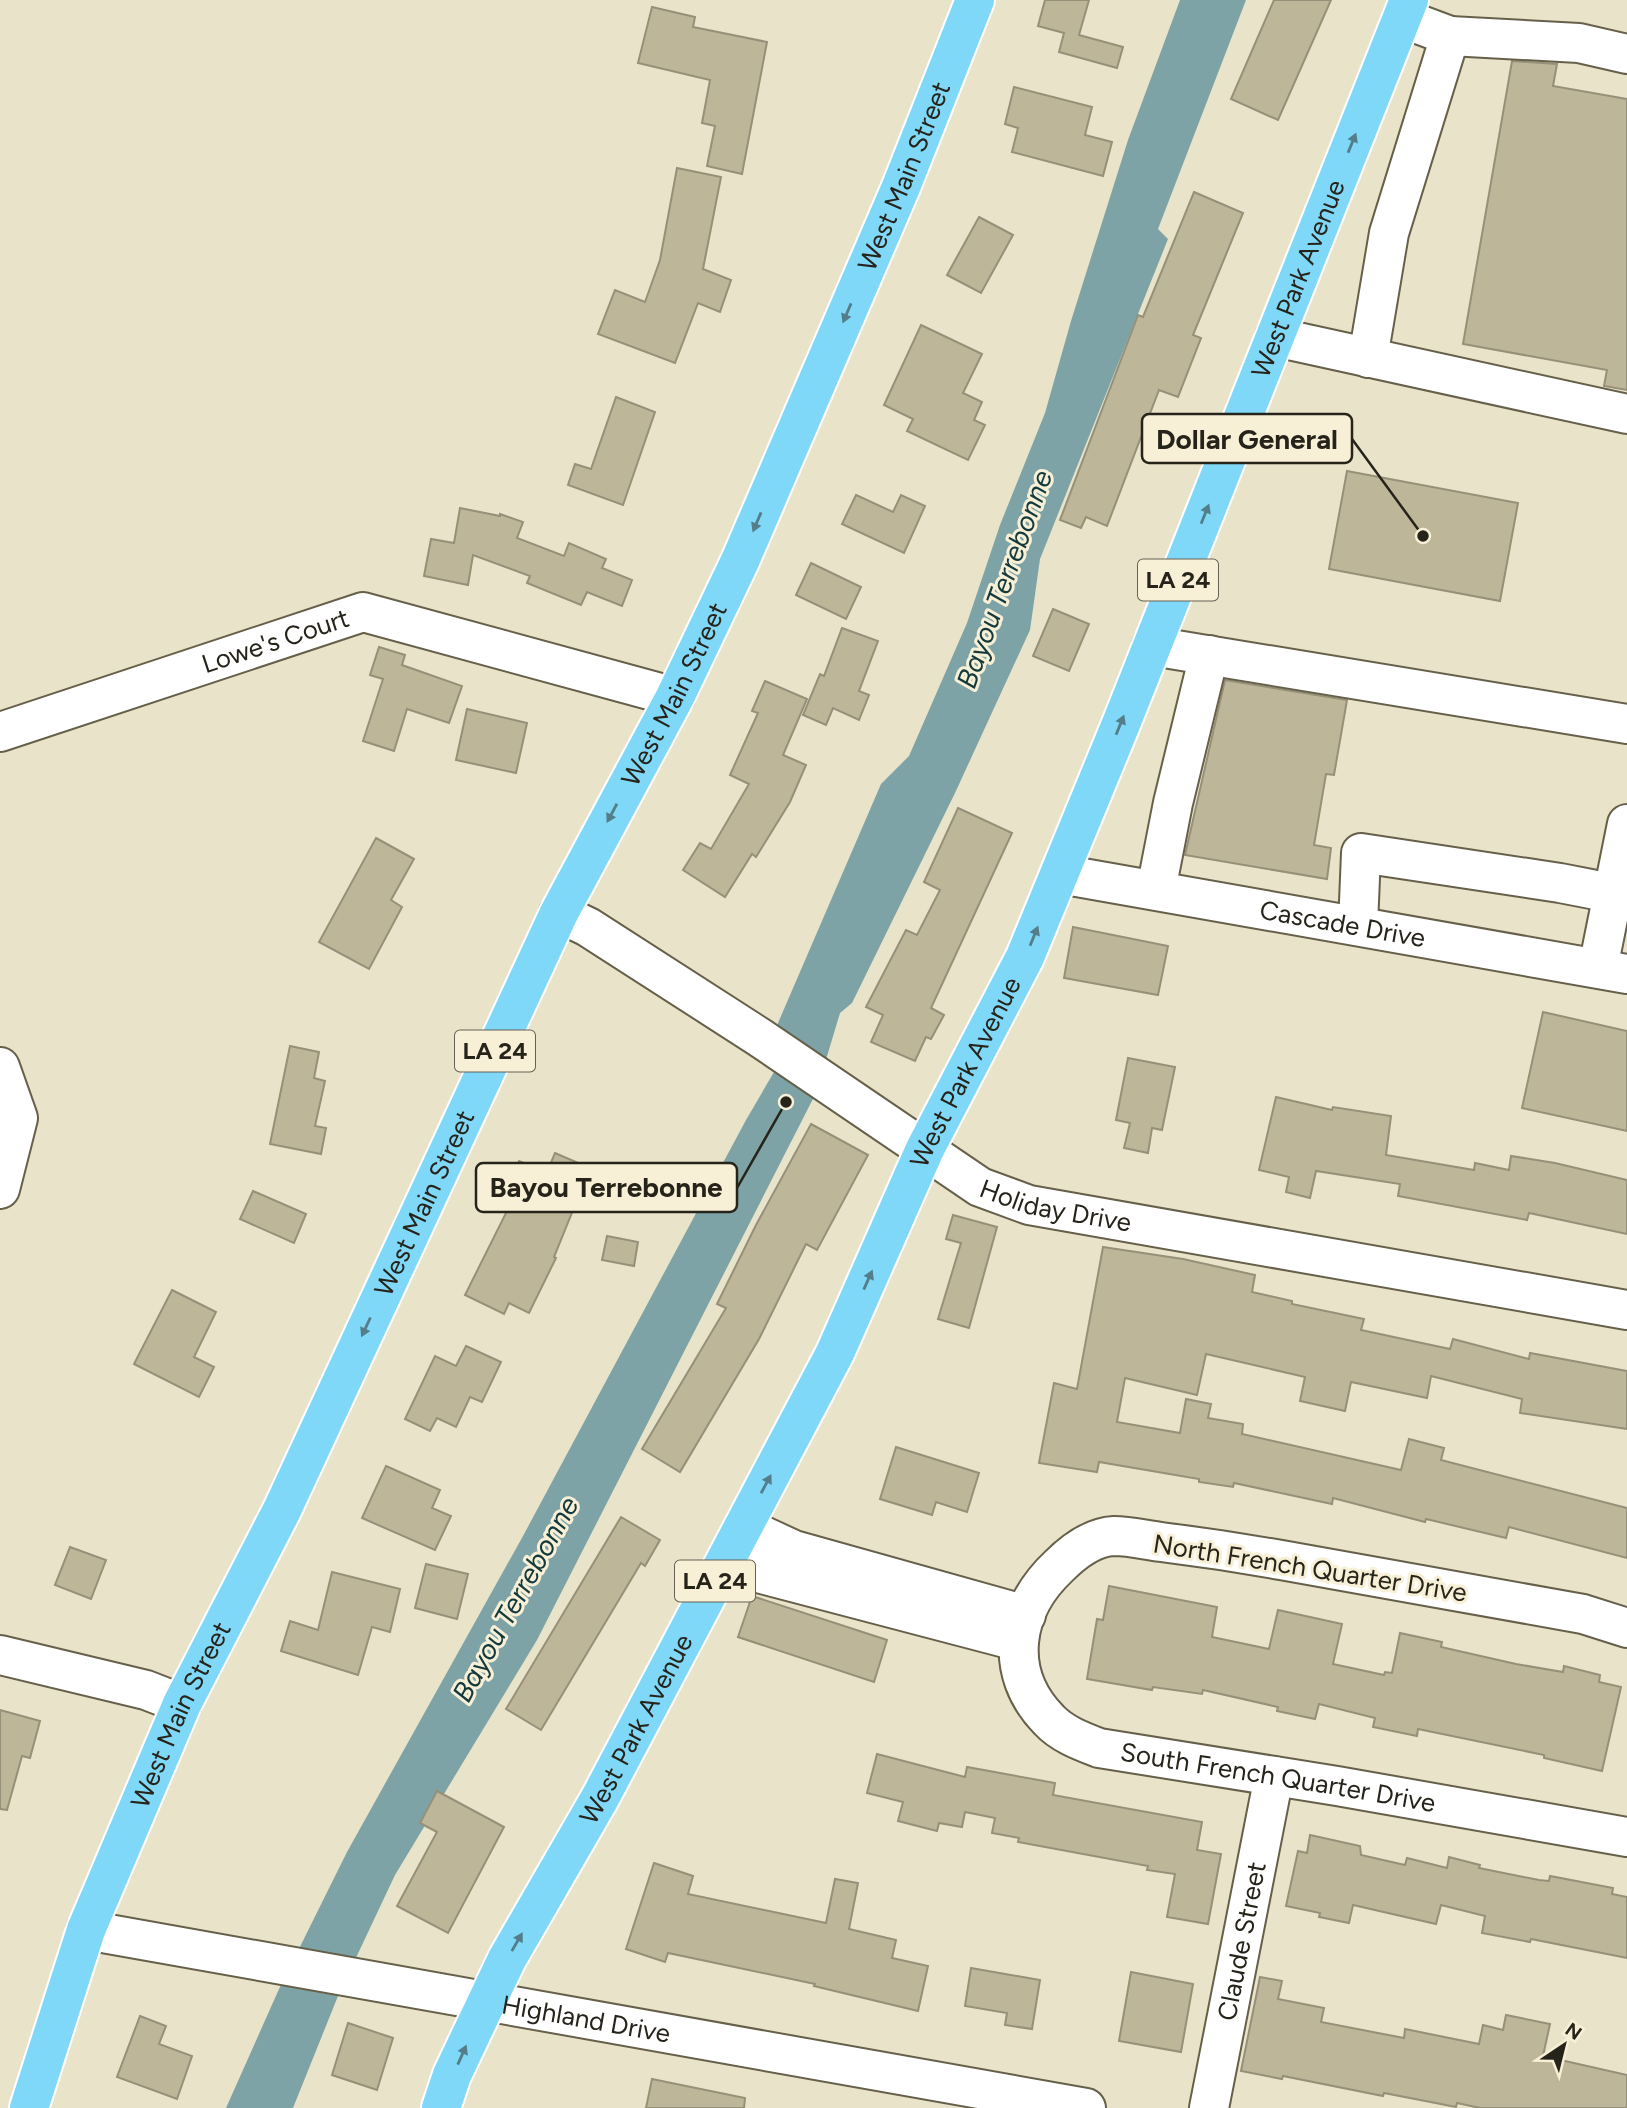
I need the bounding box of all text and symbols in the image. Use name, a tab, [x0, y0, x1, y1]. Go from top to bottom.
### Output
street label: West Main Street	[851, 77, 957, 276]
one-way arrow	[1347, 133, 1358, 154]
street label: West Park Avenue	[1244, 175, 1352, 382]
one-way arrow	[841, 302, 852, 323]
callout: Dollar General	[1142, 414, 1352, 463]
text: Dollar General	[1156, 422, 1338, 456]
water label: Bayou Terrebonne	[949, 465, 1059, 693]
one-way arrow	[1199, 503, 1210, 524]
one-way arrow	[751, 511, 762, 532]
road number: LA 24	[1138, 560, 1218, 600]
street label: West Main Street	[614, 597, 734, 792]
street label: Lowe's Court	[198, 602, 353, 680]
one-way arrow	[1115, 715, 1126, 736]
one-way arrow	[607, 803, 618, 823]
street label: Cascade Drive	[1257, 894, 1428, 954]
one-way arrow	[1029, 925, 1040, 946]
street label: West Park Avenue	[903, 971, 1028, 1172]
road number: LA 24	[455, 1030, 535, 1072]
street label: West Main Street	[367, 1105, 481, 1301]
callout: Bayou Terrebonne	[476, 1163, 737, 1212]
text: Bayou Terrebonne	[489, 1170, 723, 1204]
street label: Holiday Drive	[975, 1172, 1134, 1239]
one-way arrow	[863, 1270, 874, 1291]
one-way arrow	[360, 1317, 371, 1338]
one-way arrow	[761, 1474, 772, 1494]
water label: Bayou Terrebonne	[445, 1490, 585, 1708]
street label: North French Quarter Drive	[1151, 1527, 1469, 1609]
road number: LA 24	[675, 1560, 755, 1602]
street label: West Main Street	[124, 1616, 238, 1813]
street label: West Park Avenue	[572, 1629, 700, 1830]
street label: South French Quarter Drive	[1118, 1736, 1438, 1819]
street label: Claude Street	[1210, 1859, 1273, 2023]
one-way arrow	[510, 1932, 523, 1951]
street label: Highland Drive	[499, 1988, 673, 2050]
north arrow	[1529, 2010, 1599, 2080]
text: N	[1561, 2018, 1586, 2045]
one-way arrow	[457, 2044, 468, 2065]

